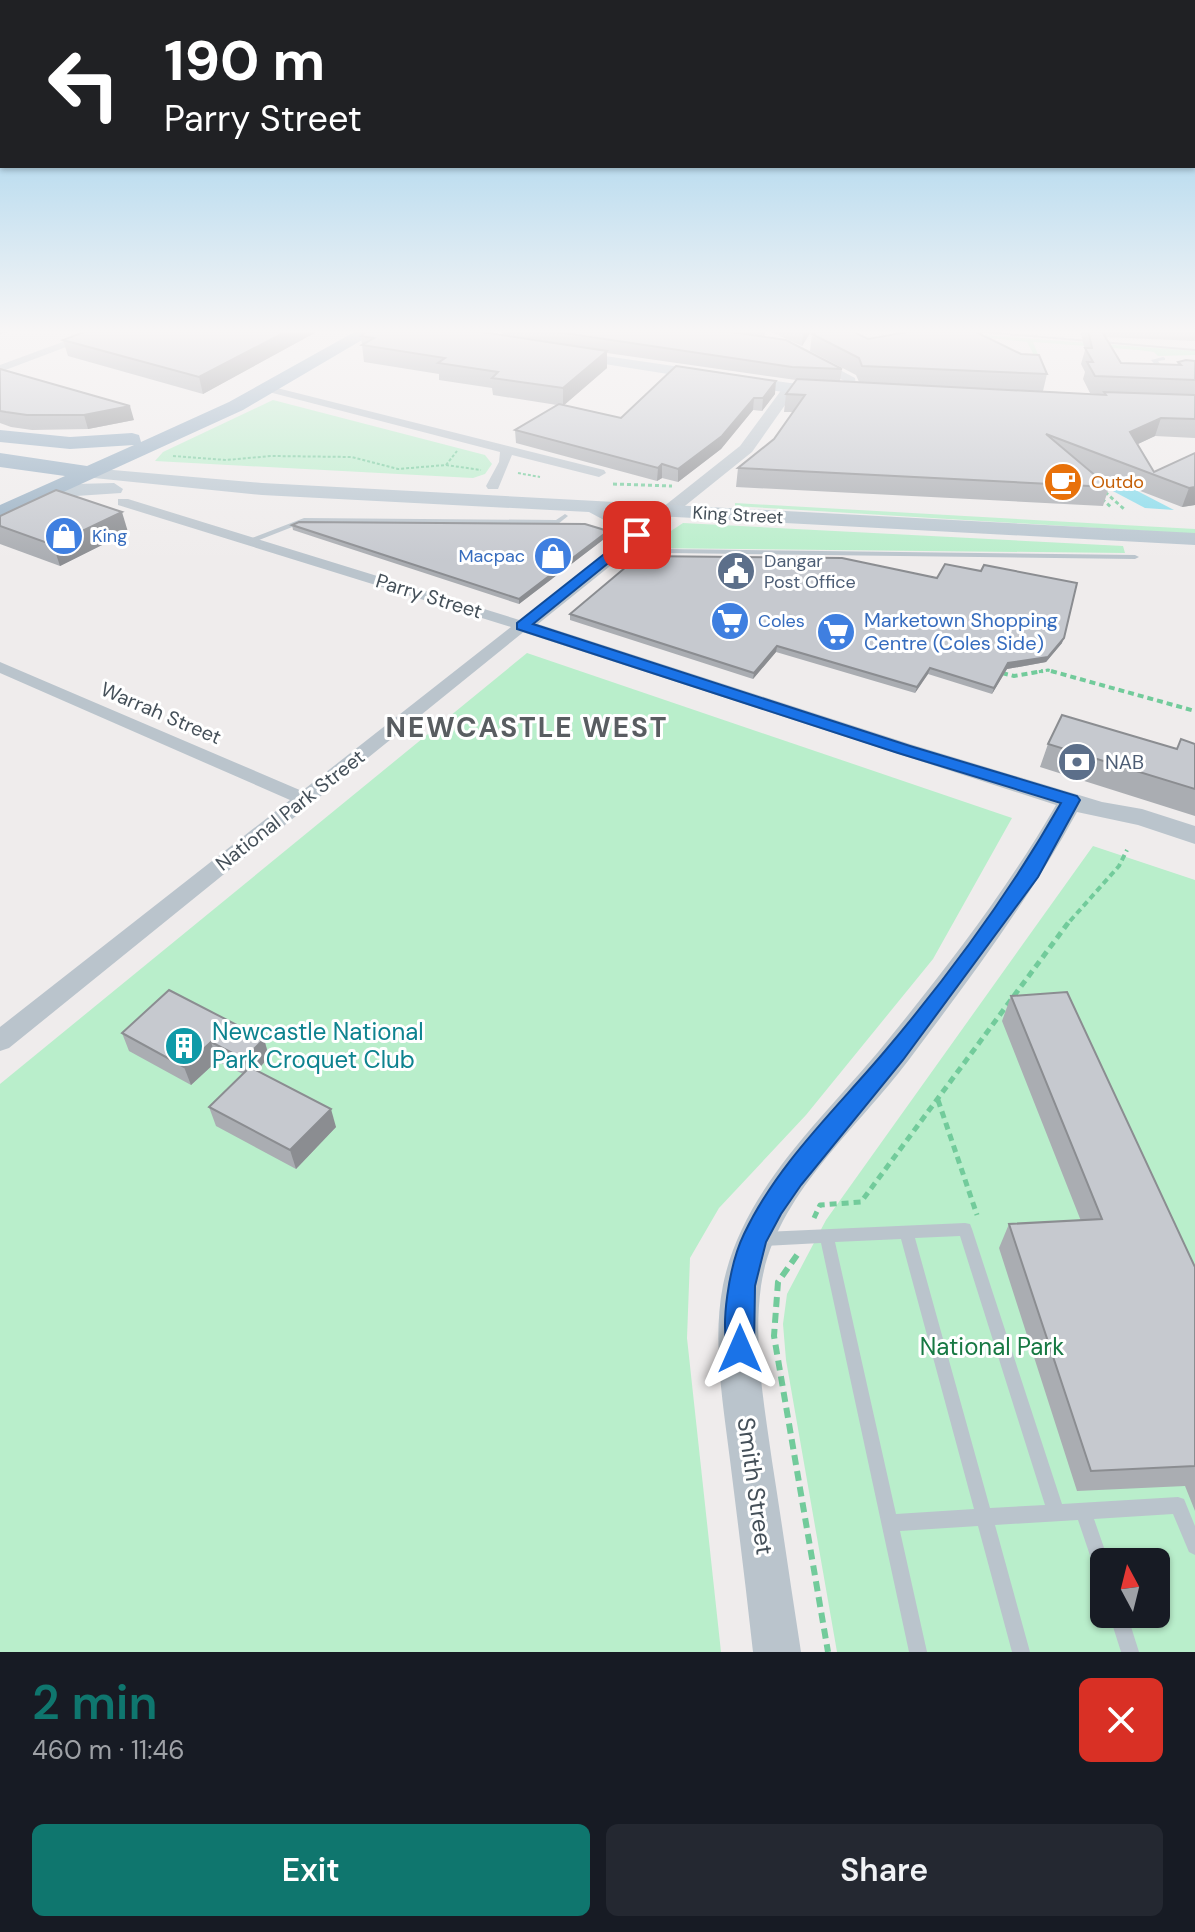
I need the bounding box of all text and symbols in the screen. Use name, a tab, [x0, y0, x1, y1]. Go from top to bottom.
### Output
text: 190 m	[164, 24, 325, 97]
icon: left	[32, 32, 136, 136]
text: Parry Street	[164, 95, 362, 142]
cafe icon: Outdo	[1042, 461, 1084, 503]
place label: Outdo	[1091, 470, 1144, 494]
pin	[603, 501, 671, 569]
street label: King Street	[692, 501, 784, 529]
icon: arrive	[615, 513, 659, 557]
shop icon: King	[43, 515, 85, 557]
place label: King	[92, 524, 127, 548]
shop icon: Macpac	[532, 535, 574, 577]
place label: Macpac	[458, 544, 525, 568]
place label: Dangar Post Office	[764, 549, 856, 594]
public building icon: Dangar Post Office	[715, 550, 757, 592]
street label: Parry Street	[373, 567, 486, 625]
supermarket icon: Coles	[709, 600, 751, 642]
place label: Marketown Shopping Centre (Coles Side)	[864, 607, 1058, 656]
place label: Coles	[758, 609, 805, 633]
supermarket icon: Marketown Shopping Centre (Coles Side)	[815, 611, 857, 653]
street label: Warrah Street	[97, 676, 225, 750]
district label: NEWCASTLE WEST	[386, 709, 668, 746]
bank icon: NAB	[1056, 741, 1098, 783]
street label: National Park Street	[210, 743, 370, 876]
place label: NAB	[1105, 749, 1144, 775]
place label: Newcastle National Park Croquet Club	[212, 1016, 424, 1075]
building icon: Newcastle National Park Croquet Club	[163, 1025, 205, 1067]
position arrow	[698, 1307, 782, 1391]
park label: National Park	[920, 1331, 1064, 1362]
street label: Smith Street	[730, 1415, 780, 1557]
north arrow	[1090, 1548, 1170, 1628]
map controls	[1090, 1548, 1170, 1628]
text: 2 min	[32, 1671, 158, 1734]
button: close	[1079, 1678, 1163, 1762]
text: 460 m · 11:46	[32, 1733, 185, 1767]
button: Exit	[32, 1824, 590, 1916]
button: Share	[606, 1824, 1163, 1916]

